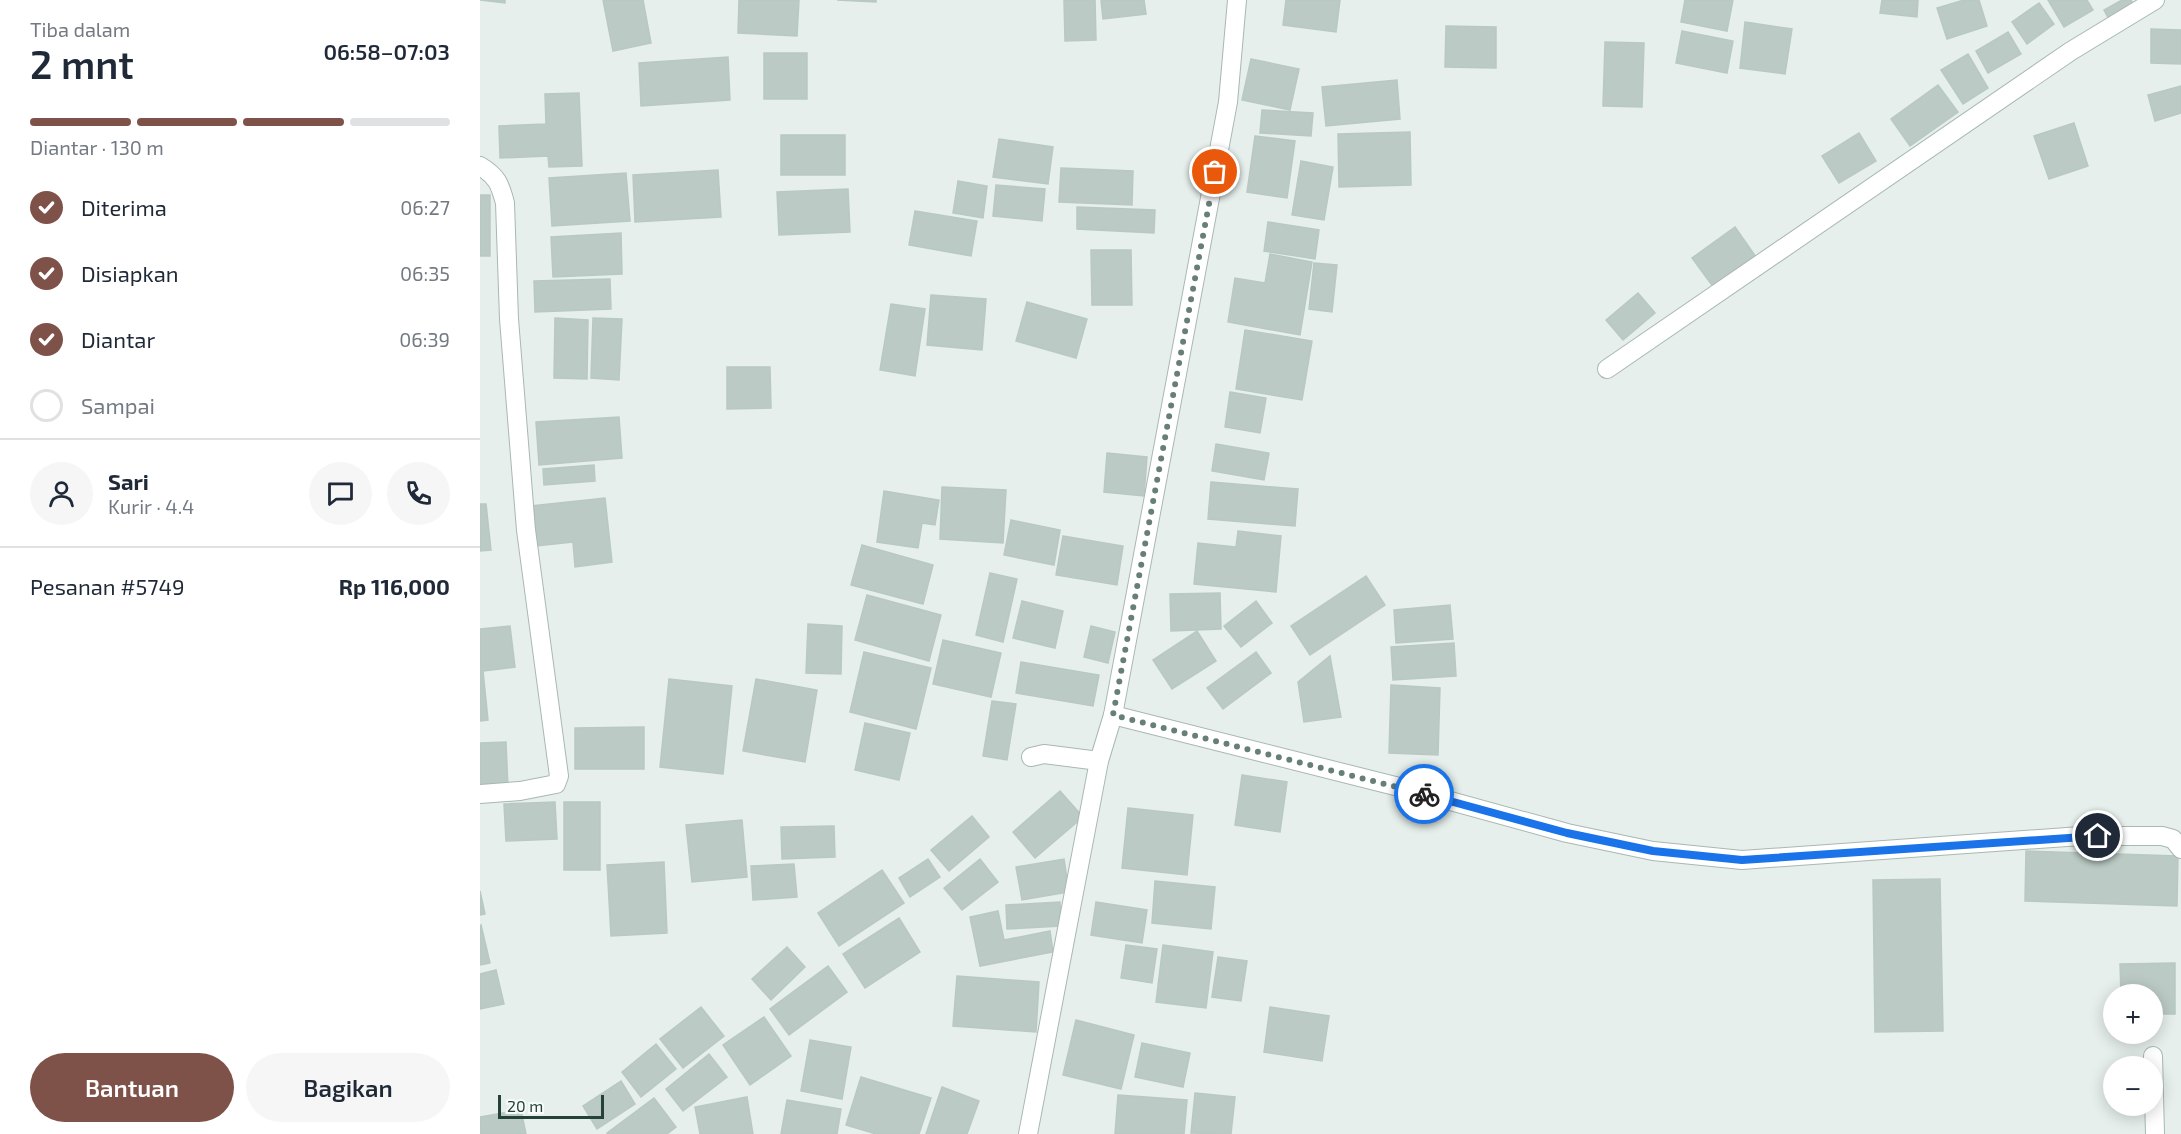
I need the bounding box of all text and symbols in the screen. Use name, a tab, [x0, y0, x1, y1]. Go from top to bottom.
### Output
text: Tiba dalam	[30, 17, 130, 41]
text: 06:58–07:03	[323, 38, 450, 64]
text: 2 mnt	[30, 40, 134, 87]
text: Diantar · 130 m	[30, 135, 164, 159]
pin	[1189, 146, 1240, 197]
icon: bag	[1198, 155, 1231, 188]
icon: check	[30, 191, 63, 224]
text: Diterima	[81, 194, 167, 220]
text: 06:27	[400, 195, 450, 219]
icon: check	[30, 257, 63, 290]
text: Disiapkan	[81, 260, 179, 286]
text: 06:35	[400, 261, 450, 285]
icon: check	[30, 323, 63, 356]
text: Diantar	[81, 326, 155, 352]
text: 06:39	[399, 327, 450, 351]
text: Sampai	[81, 392, 155, 418]
button: person	[30, 462, 93, 525]
button: chat	[309, 462, 372, 525]
button: phone	[387, 462, 450, 525]
text: Sari	[108, 468, 149, 494]
text: Kurir · 4.4	[108, 494, 194, 518]
text: Pesanan #5749	[30, 573, 185, 599]
text: Rp 116,000	[339, 573, 450, 599]
courier	[1394, 764, 1454, 824]
icon: bike	[1408, 778, 1441, 811]
pin	[2072, 810, 2123, 861]
icon: home	[2081, 819, 2114, 852]
map controls	[2103, 984, 2163, 1116]
button: +	[2103, 984, 2163, 1044]
button: Bantuan	[30, 1053, 234, 1122]
button: Bagikan	[246, 1053, 450, 1122]
button: −	[2103, 1056, 2163, 1116]
scale bar	[498, 1092, 604, 1120]
text: 20 m	[507, 1096, 543, 1115]

